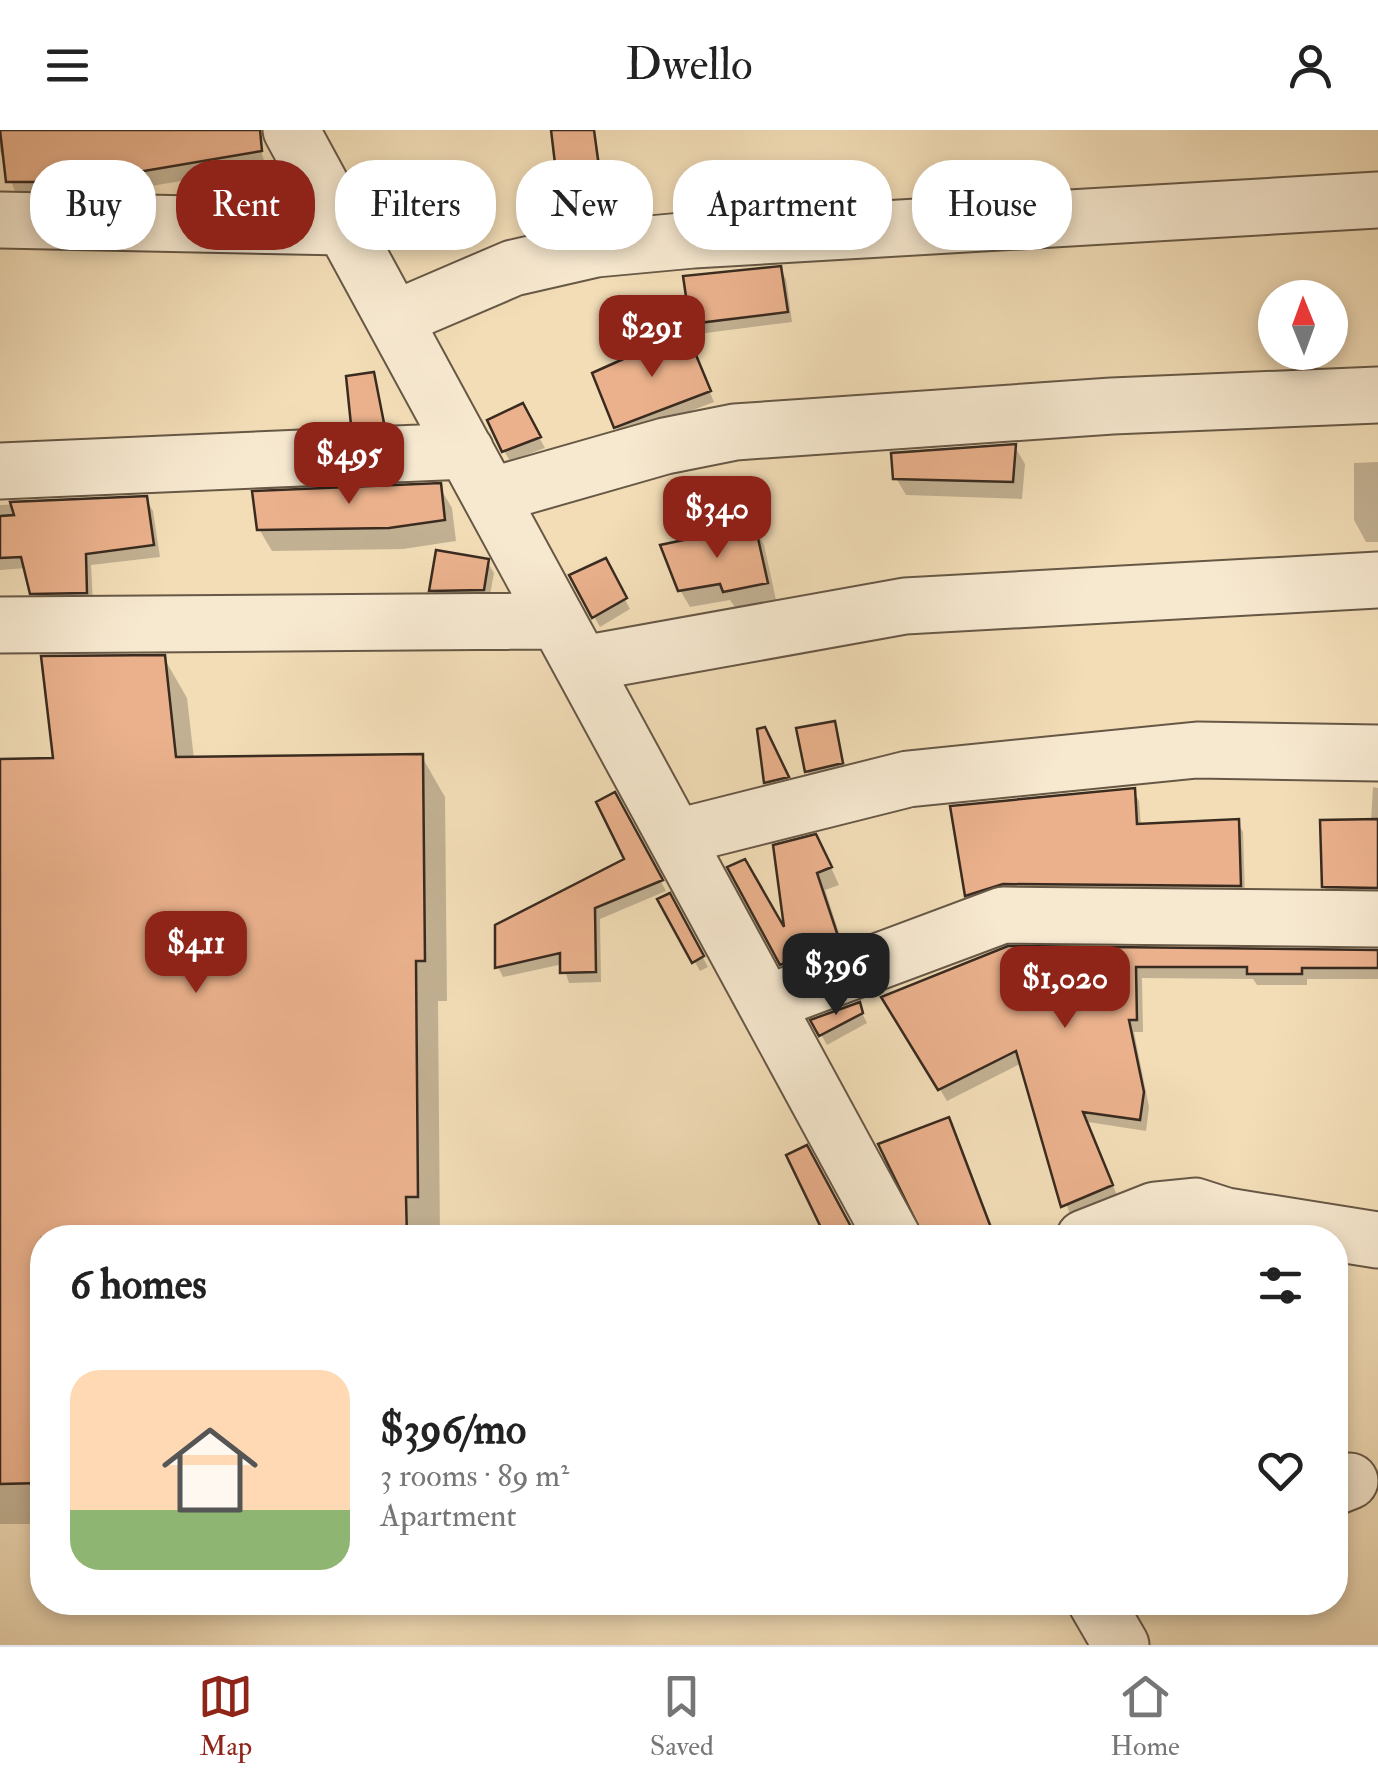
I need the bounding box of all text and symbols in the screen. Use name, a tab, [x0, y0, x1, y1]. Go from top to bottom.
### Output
text: Dwello	[625, 37, 753, 93]
icon: menu	[40, 38, 95, 93]
icon: person	[1283, 38, 1338, 93]
chip: Buy	[30, 160, 156, 250]
chip: Rent	[176, 160, 315, 250]
chip: Filters	[335, 160, 496, 250]
chip: New	[516, 160, 653, 250]
chip: Apartment	[673, 160, 892, 250]
chip: House	[912, 160, 1072, 250]
north arrow	[1258, 280, 1348, 370]
map controls	[1258, 280, 1348, 370]
pin: $291	[593, 295, 711, 380]
text: $291	[621, 307, 683, 347]
pin: $495	[290, 422, 408, 507]
text: $495	[316, 434, 382, 474]
pin: $340	[658, 476, 776, 561]
text: $340	[685, 488, 749, 528]
pin: $411	[137, 911, 255, 996]
text: $411	[167, 923, 225, 963]
pin: $396	[777, 933, 895, 1018]
text: $396	[805, 945, 867, 985]
pin: $1,020	[984, 946, 1146, 1031]
text: $1,020	[1022, 958, 1108, 998]
icon: filters	[1253, 1258, 1308, 1313]
text: 6 homes	[70, 1259, 207, 1311]
text: $396/mo	[380, 1404, 526, 1456]
icon: home	[150, 1410, 270, 1530]
icon: heart	[1253, 1443, 1308, 1498]
text: 3 rooms · 89 m²	[380, 1456, 569, 1496]
text: Apartment	[380, 1496, 517, 1536]
tab: Map	[198, 1669, 253, 1764]
tab: Saved	[650, 1669, 714, 1764]
tab: Home	[1110, 1669, 1180, 1764]

